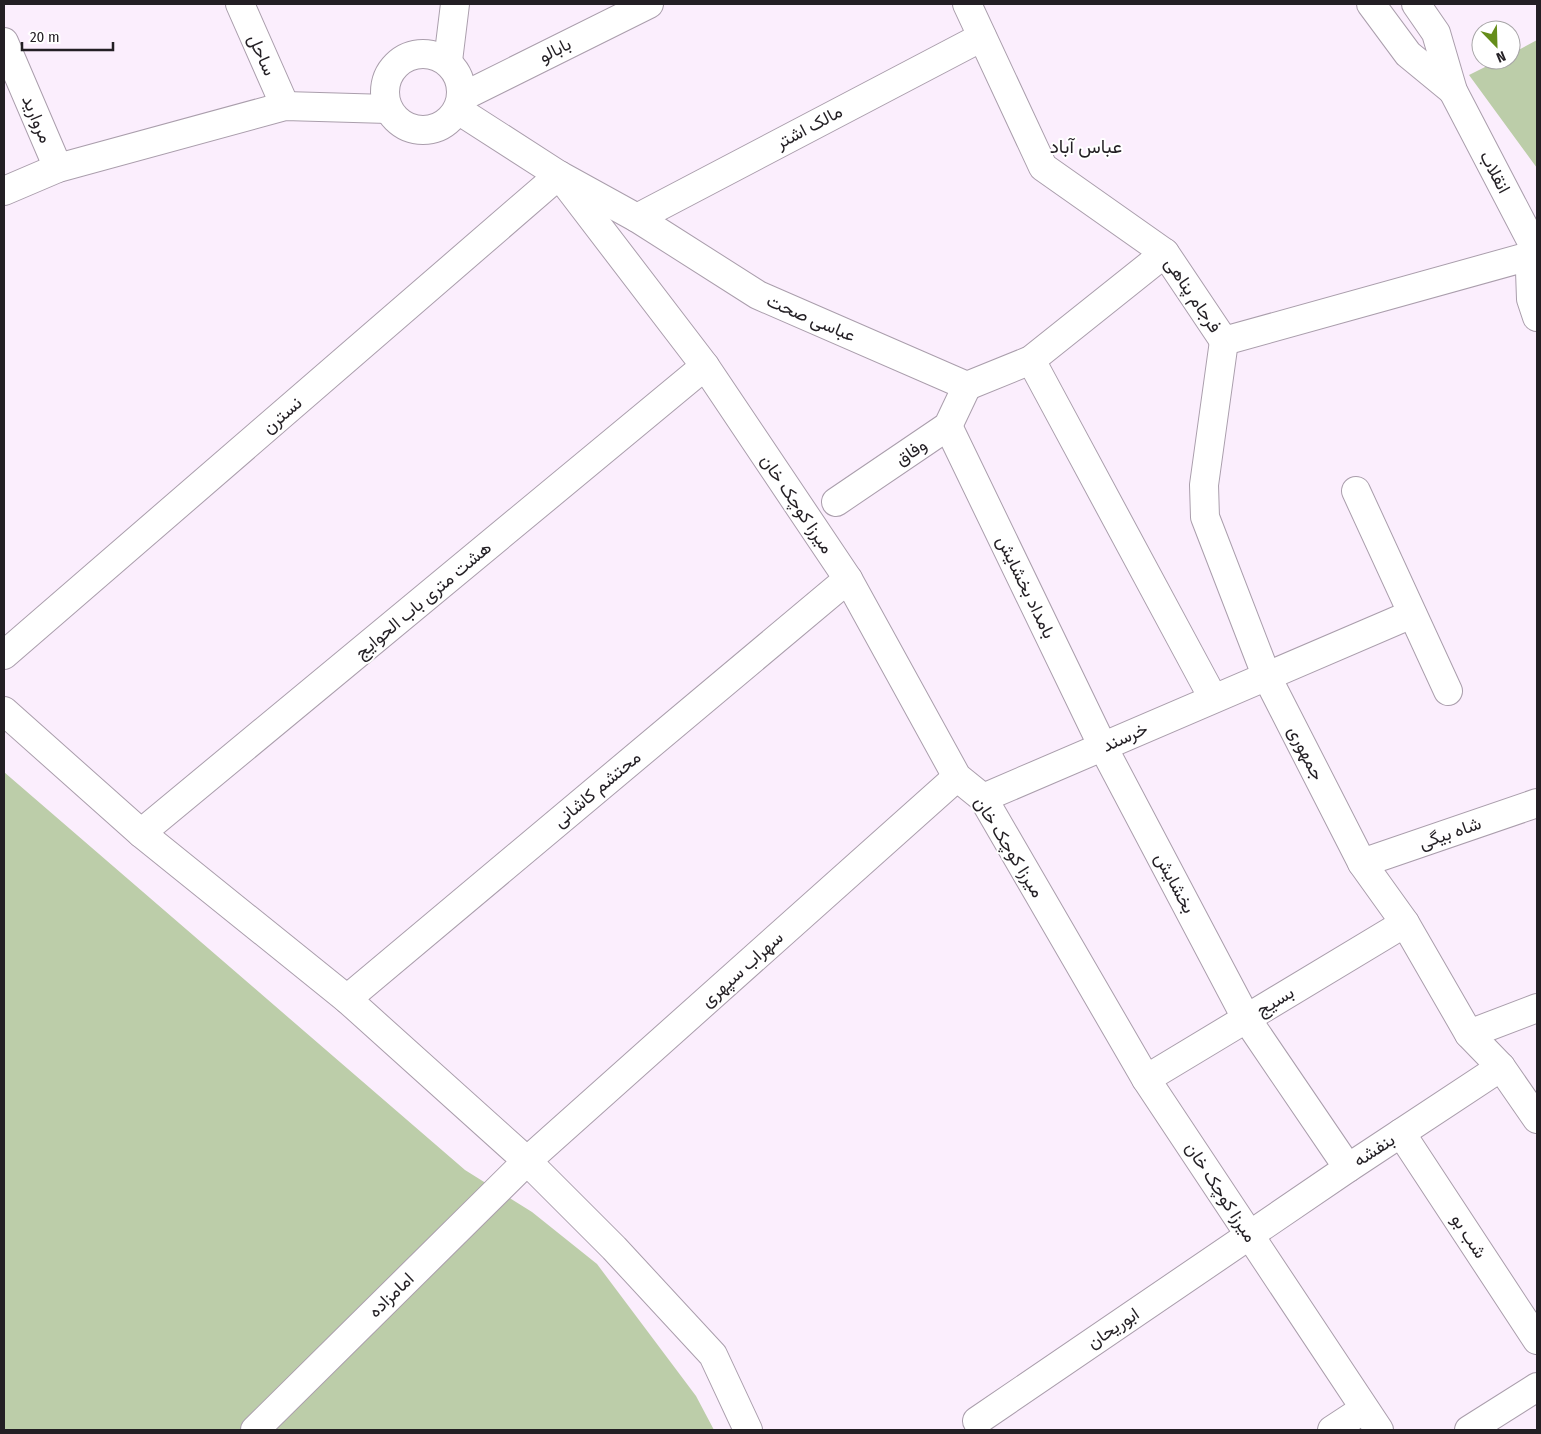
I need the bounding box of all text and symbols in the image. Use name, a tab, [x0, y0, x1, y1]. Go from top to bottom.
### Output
scale bar	[22, 20, 114, 52]
north arrow	[1471, 20, 1521, 70]
text: 20 m	[30, 28, 60, 46]
street label: ساحل	[243, 31, 281, 79]
street label: بابالو	[535, 33, 575, 67]
text: N	[1494, 47, 1508, 66]
street label: مروارید	[17, 92, 57, 146]
street label: مالک اشتر	[771, 100, 846, 154]
district label: عباس آباد	[1050, 135, 1122, 158]
street label: انقلاب	[1475, 147, 1515, 197]
street label: فرجام پناهی	[1159, 253, 1226, 337]
street label: عباسی صحت	[763, 289, 859, 347]
street label: نسترن	[258, 392, 306, 438]
street label: وفاق	[891, 434, 931, 470]
street label: میرزا کوچک خان	[755, 450, 838, 558]
street label: بامداد بخشایش	[992, 532, 1060, 642]
street label: هشت متری باب الحوایج	[350, 536, 496, 664]
street label: خرسند	[1099, 717, 1151, 757]
street label: جمهوری	[1283, 722, 1329, 784]
street label: محتشم کاشانی	[549, 746, 646, 833]
street label: میرزا کوچک خان	[968, 792, 1049, 902]
street label: شاه بیگی	[1416, 812, 1484, 854]
street label: بخشایش	[1150, 849, 1200, 917]
street label: سهراب سپهری	[696, 926, 788, 1012]
street label: بسیج	[1252, 981, 1298, 1022]
street label: بنفشه	[1349, 1129, 1399, 1171]
street label: میرزا کوچک خان	[1180, 1138, 1262, 1247]
street label: شب بو	[1447, 1210, 1491, 1262]
street label: امامزاده	[364, 1268, 418, 1322]
street label: ابوریحان	[1083, 1303, 1143, 1353]

